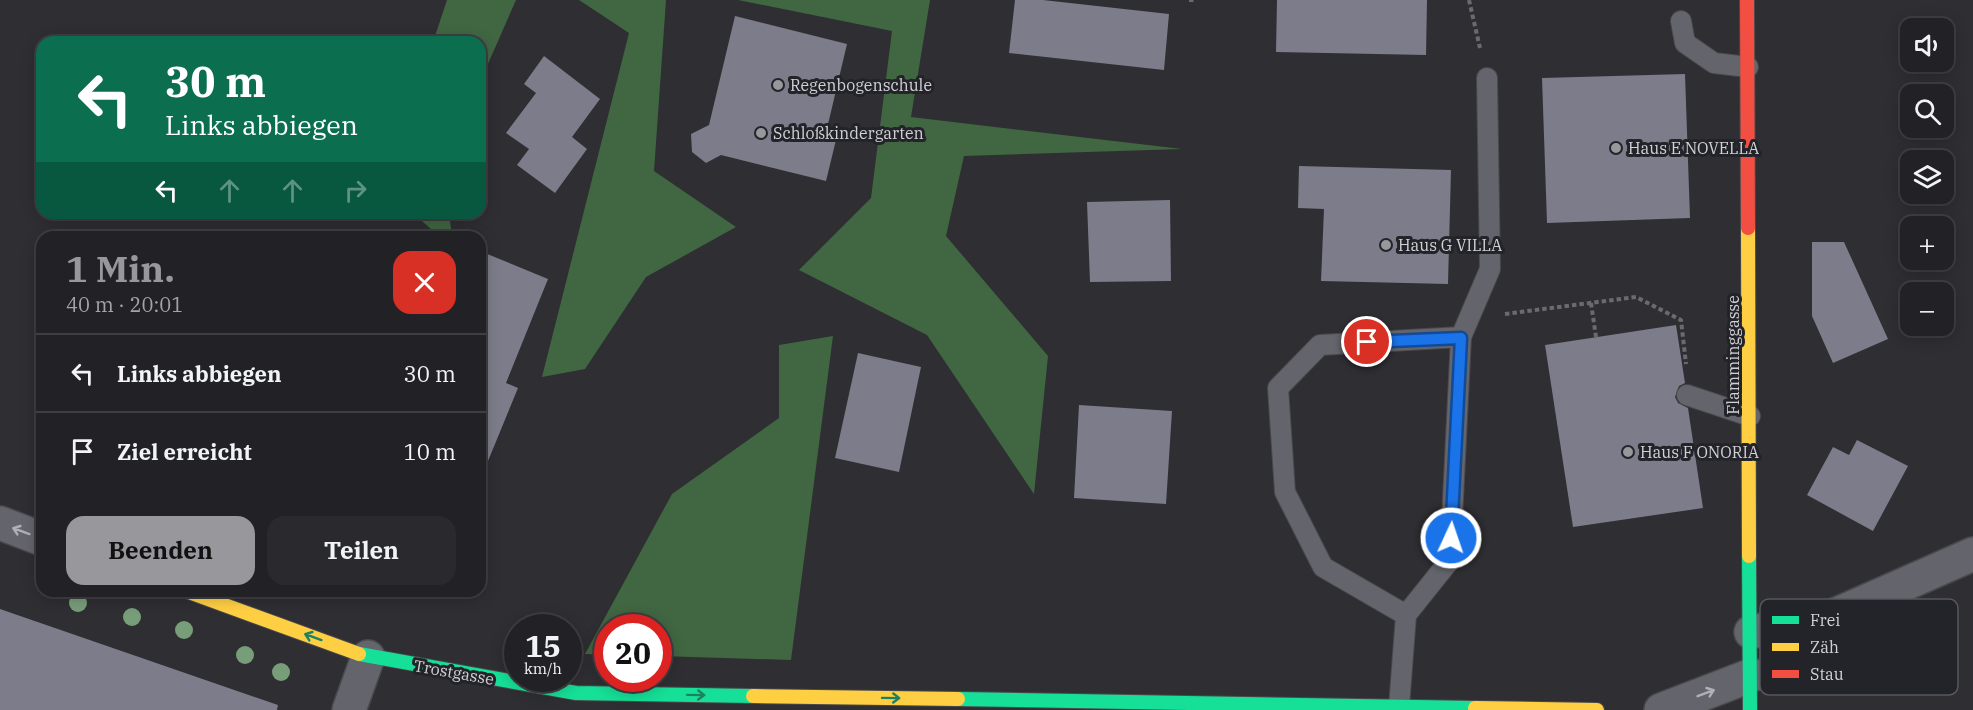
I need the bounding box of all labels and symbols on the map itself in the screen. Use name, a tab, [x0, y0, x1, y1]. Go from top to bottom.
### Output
place label: Regenbogenschule	[790, 75, 932, 95]
marker: Regenbogenschule	[771, 78, 785, 92]
place label: Schloßkindergarten	[773, 123, 924, 143]
marker: Schloßkindergarten	[754, 126, 768, 140]
place label: Haus E NOVELLA	[1628, 138, 1759, 158]
marker: Haus E NOVELLA	[1609, 141, 1623, 155]
place label: Haus G VILLA	[1398, 235, 1502, 255]
marker: Haus G VILLA	[1379, 238, 1393, 252]
street label: Flamminggasse	[1723, 295, 1743, 415]
pin	[1341, 316, 1392, 367]
place label: Haus F ONORIA	[1640, 442, 1759, 462]
marker: Haus F ONORIA	[1621, 445, 1635, 459]
position arrow	[1419, 506, 1483, 570]
one-way arrow	[12, 525, 31, 536]
legend	[1760, 599, 1958, 695]
text: Frei	[1810, 610, 1840, 630]
speed limit sign: 20	[594, 614, 672, 692]
one-way arrow	[304, 631, 323, 642]
text: Zäh	[1810, 637, 1839, 657]
street label: Trostgasse	[412, 655, 496, 689]
text: Stau	[1810, 664, 1844, 684]
one-way arrow	[1696, 686, 1715, 697]
one-way arrow	[686, 689, 706, 701]
one-way arrow	[881, 693, 901, 704]

